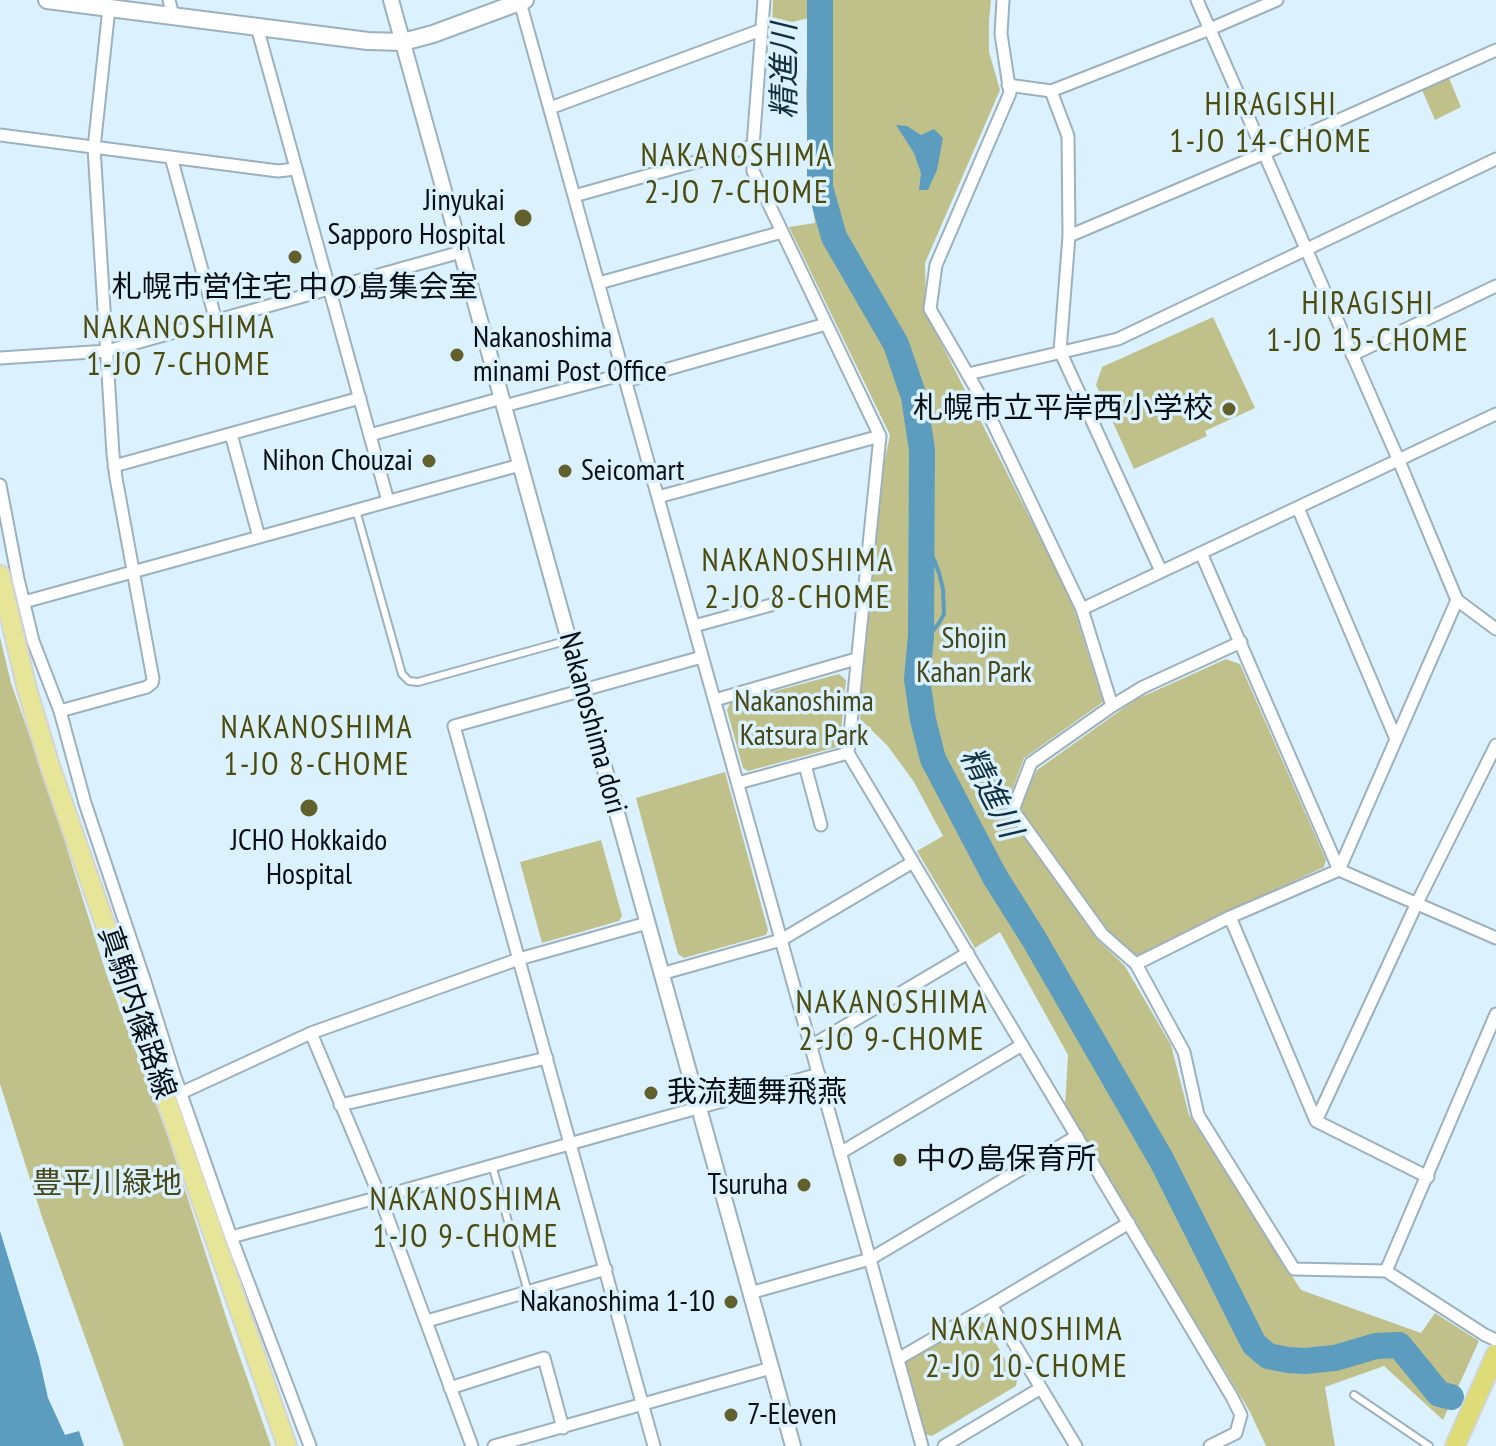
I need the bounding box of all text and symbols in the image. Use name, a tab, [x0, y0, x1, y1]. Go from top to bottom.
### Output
water label: 精進川	[767, 23, 805, 119]
district label: HIRAGISHI 1-JO 14-CHOME	[1169, 87, 1373, 162]
district label: NAKANOSHIMA 2-JO 7-CHOME	[640, 138, 834, 213]
place label: Jinyukai Sapporo Hospital	[328, 183, 505, 254]
marker: Jinyukai Sapporo Hospital	[512, 207, 534, 229]
marker: 札幌市営住宅 中の島集会室	[286, 248, 304, 266]
place label: 札幌市営住宅 中の島集会室	[112, 270, 478, 306]
district label: HIRAGISHI 1-JO 15-CHOME	[1266, 286, 1470, 361]
district label: NAKANOSHIMA 1-JO 7-CHOME	[82, 310, 276, 385]
place label: Nakanoshima minami Post Office	[473, 320, 667, 390]
marker: Nakanoshima minami Post Office	[448, 346, 466, 364]
place label: 札幌市立平岸西小学校	[913, 391, 1213, 427]
marker: 札幌市立平岸西小学校	[1220, 400, 1238, 418]
place label: Nihon Chouzai	[262, 443, 413, 479]
marker: Nihon Chouzai	[420, 452, 438, 470]
place label: Seicomart	[581, 453, 685, 489]
marker: Seicomart	[556, 462, 574, 480]
district label: NAKANOSHIMA 2-JO 8-CHOME	[701, 543, 895, 618]
park label: Shojin Kahan Park	[916, 621, 1032, 692]
street label: Nakanoshima dori	[551, 628, 633, 818]
park label: Nakanoshima Katsura Park	[734, 684, 874, 754]
district label: NAKANOSHIMA 1-JO 8-CHOME	[220, 710, 414, 785]
water label: 精進川	[951, 742, 1029, 844]
marker: JCHO Hokkaido Hospital	[298, 797, 320, 819]
place label: JCHO Hokkaido Hospital	[231, 823, 387, 894]
street label: 真駒内篠路線	[90, 922, 182, 1104]
district label: NAKANOSHIMA 2-JO 9-CHOME	[795, 985, 989, 1060]
place label: 我流麺舞飛燕	[667, 1075, 847, 1111]
marker: 我流麺舞飛燕	[642, 1084, 660, 1102]
place label: 中の島保育所	[916, 1142, 1096, 1178]
marker: 中の島保育所	[891, 1151, 909, 1169]
park label: 豊平川緑地	[32, 1166, 182, 1202]
place label: Tsuruha	[708, 1167, 788, 1203]
marker: Tsuruha	[795, 1176, 813, 1194]
district label: NAKANOSHIMA 1-JO 9-CHOME	[369, 1182, 563, 1257]
place label: Nakanoshima 1-10	[520, 1284, 715, 1320]
marker: Nakanoshima 1-10	[722, 1293, 740, 1311]
district label: NAKANOSHIMA 2-JO 10-CHOME	[925, 1312, 1129, 1387]
place label: 7-Eleven	[747, 1397, 837, 1433]
marker: 7-Eleven	[722, 1406, 740, 1424]

